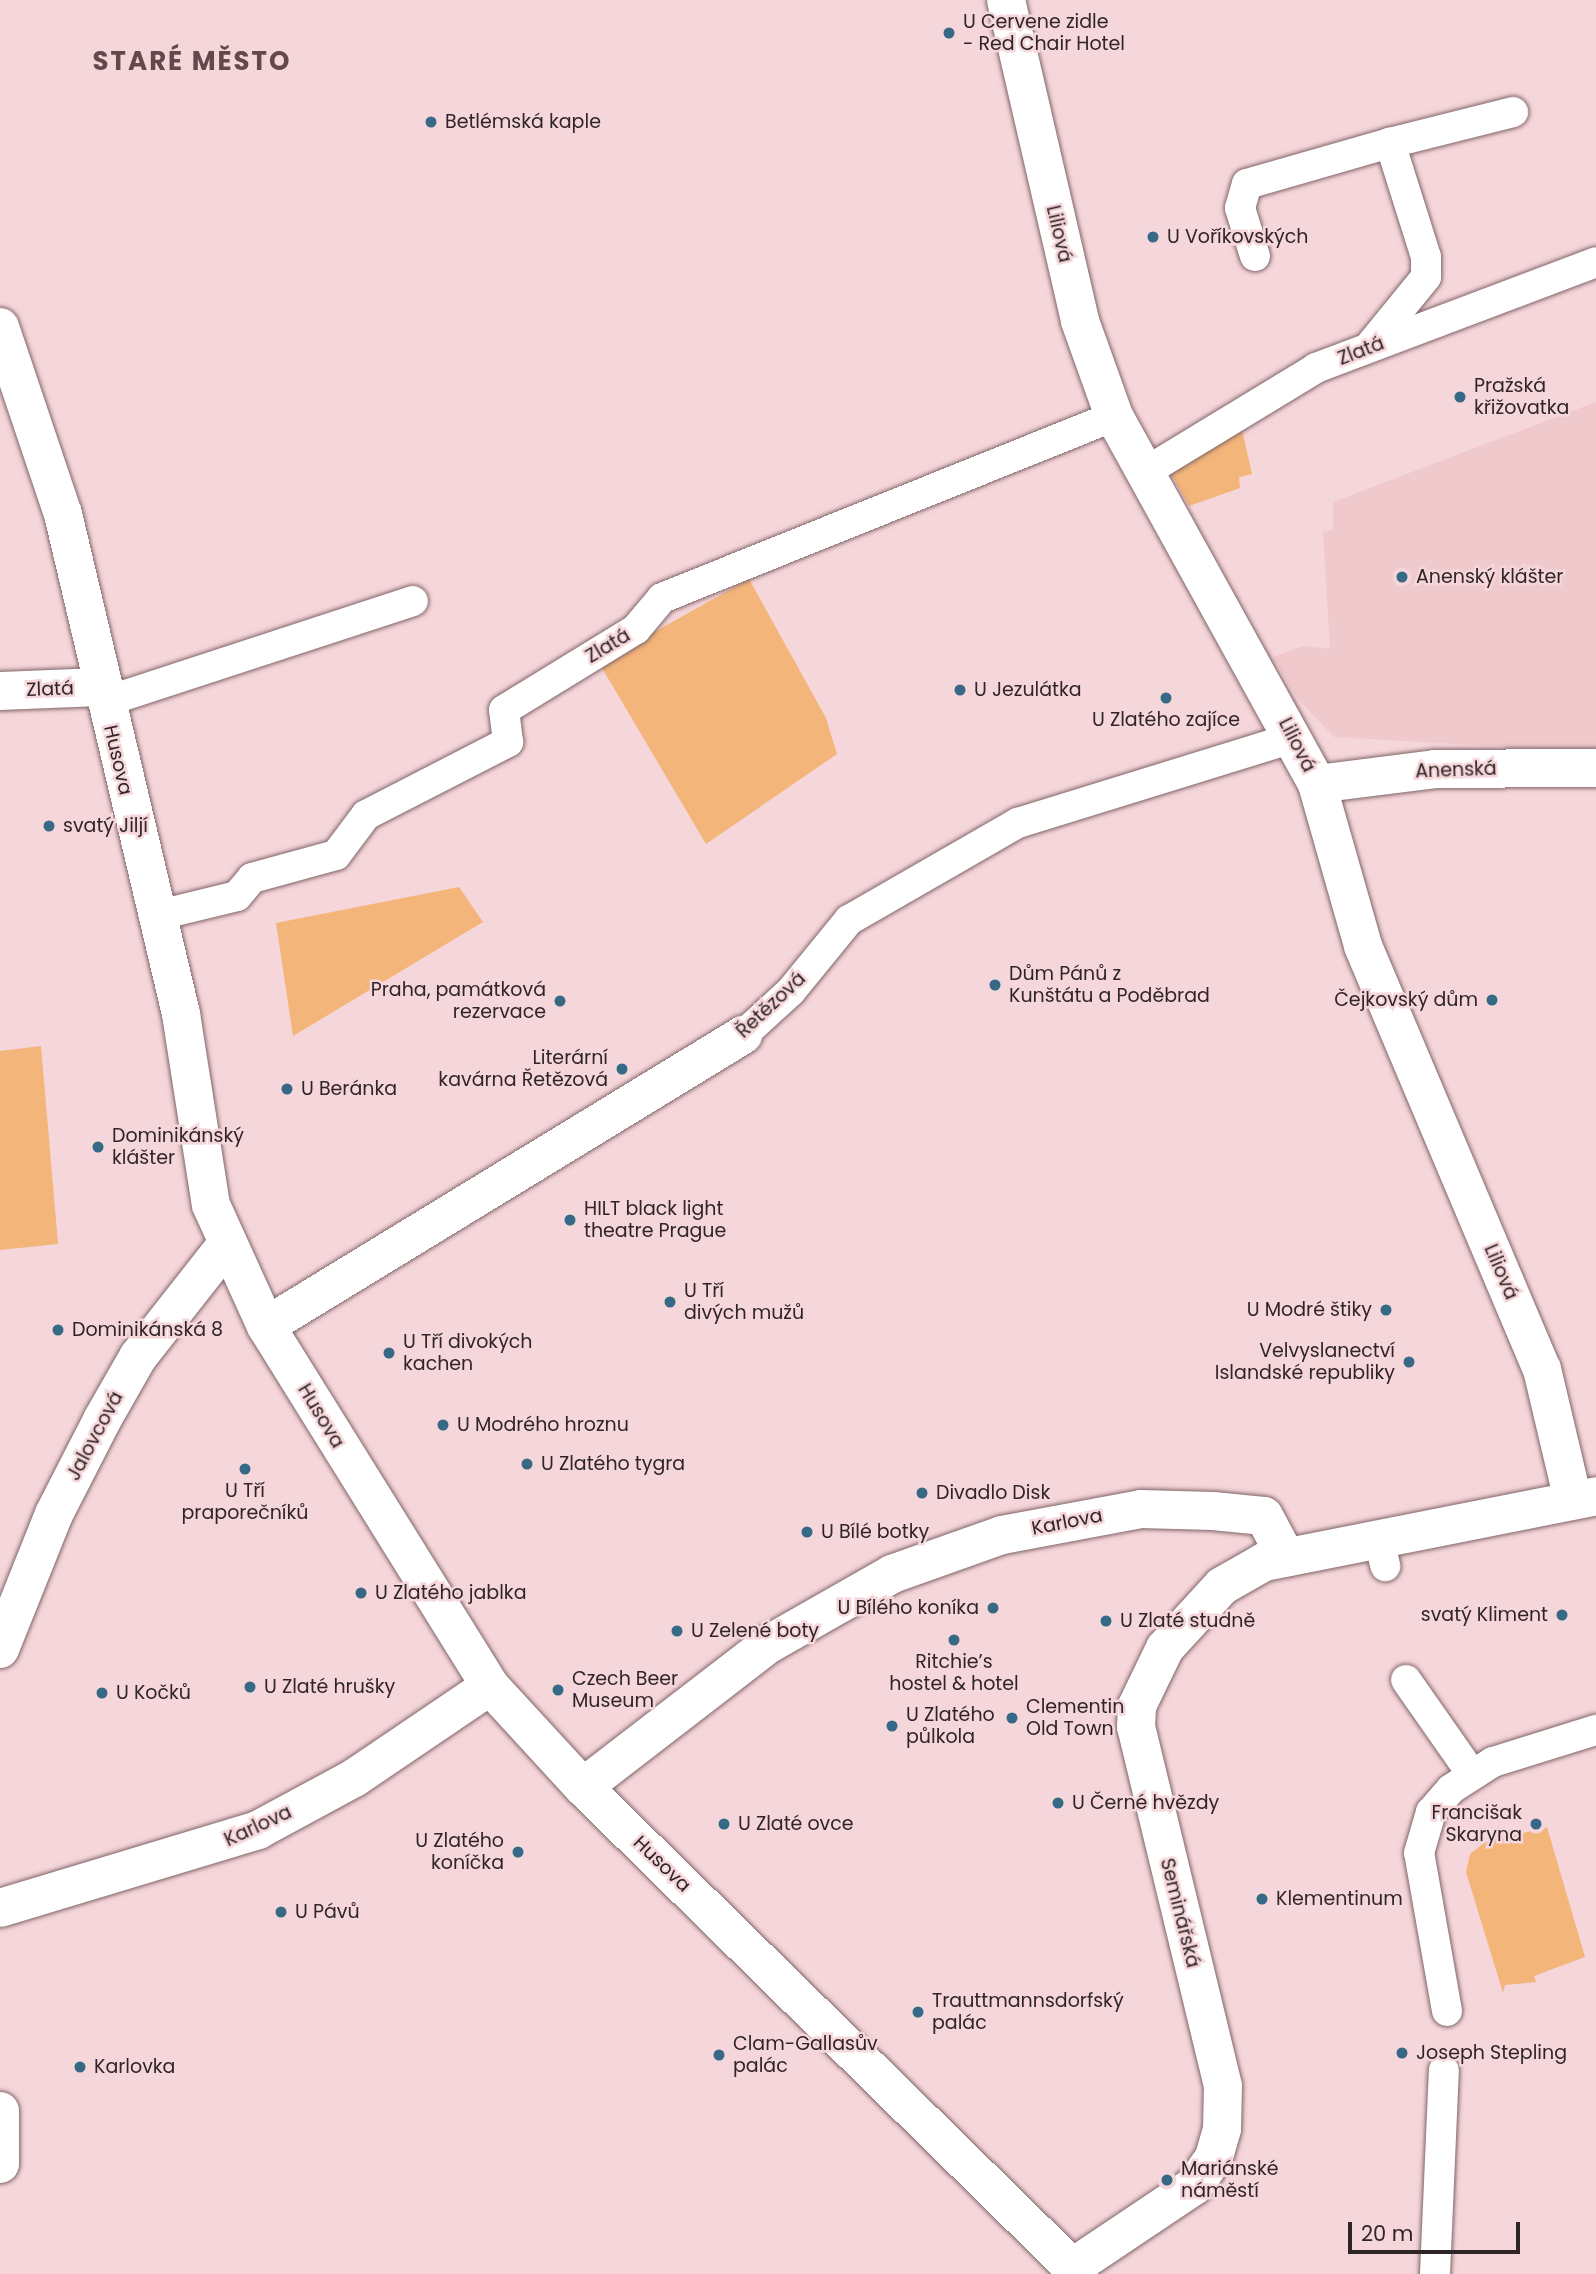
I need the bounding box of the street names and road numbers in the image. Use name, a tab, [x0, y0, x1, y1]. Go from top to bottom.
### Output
street label: Liliová	[1041, 203, 1077, 265]
street label: Zlatá	[1335, 332, 1387, 370]
street label: Zlatá	[582, 624, 634, 668]
street label: Zlatá	[26, 677, 74, 701]
street label: Liliová	[1274, 714, 1320, 776]
street label: Husova	[99, 723, 137, 797]
street label: Anenská	[1415, 757, 1497, 783]
street label: Řetězová	[732, 967, 810, 1043]
street label: Liliová	[1479, 1241, 1523, 1303]
street label: Husova	[293, 1380, 349, 1452]
street label: Jalovcová	[62, 1388, 128, 1484]
street label: Karlova	[1030, 1504, 1104, 1540]
street label: Karlova	[221, 1801, 295, 1851]
street label: Husova	[629, 1831, 695, 1897]
street label: Seminářská	[1155, 1856, 1205, 1970]

